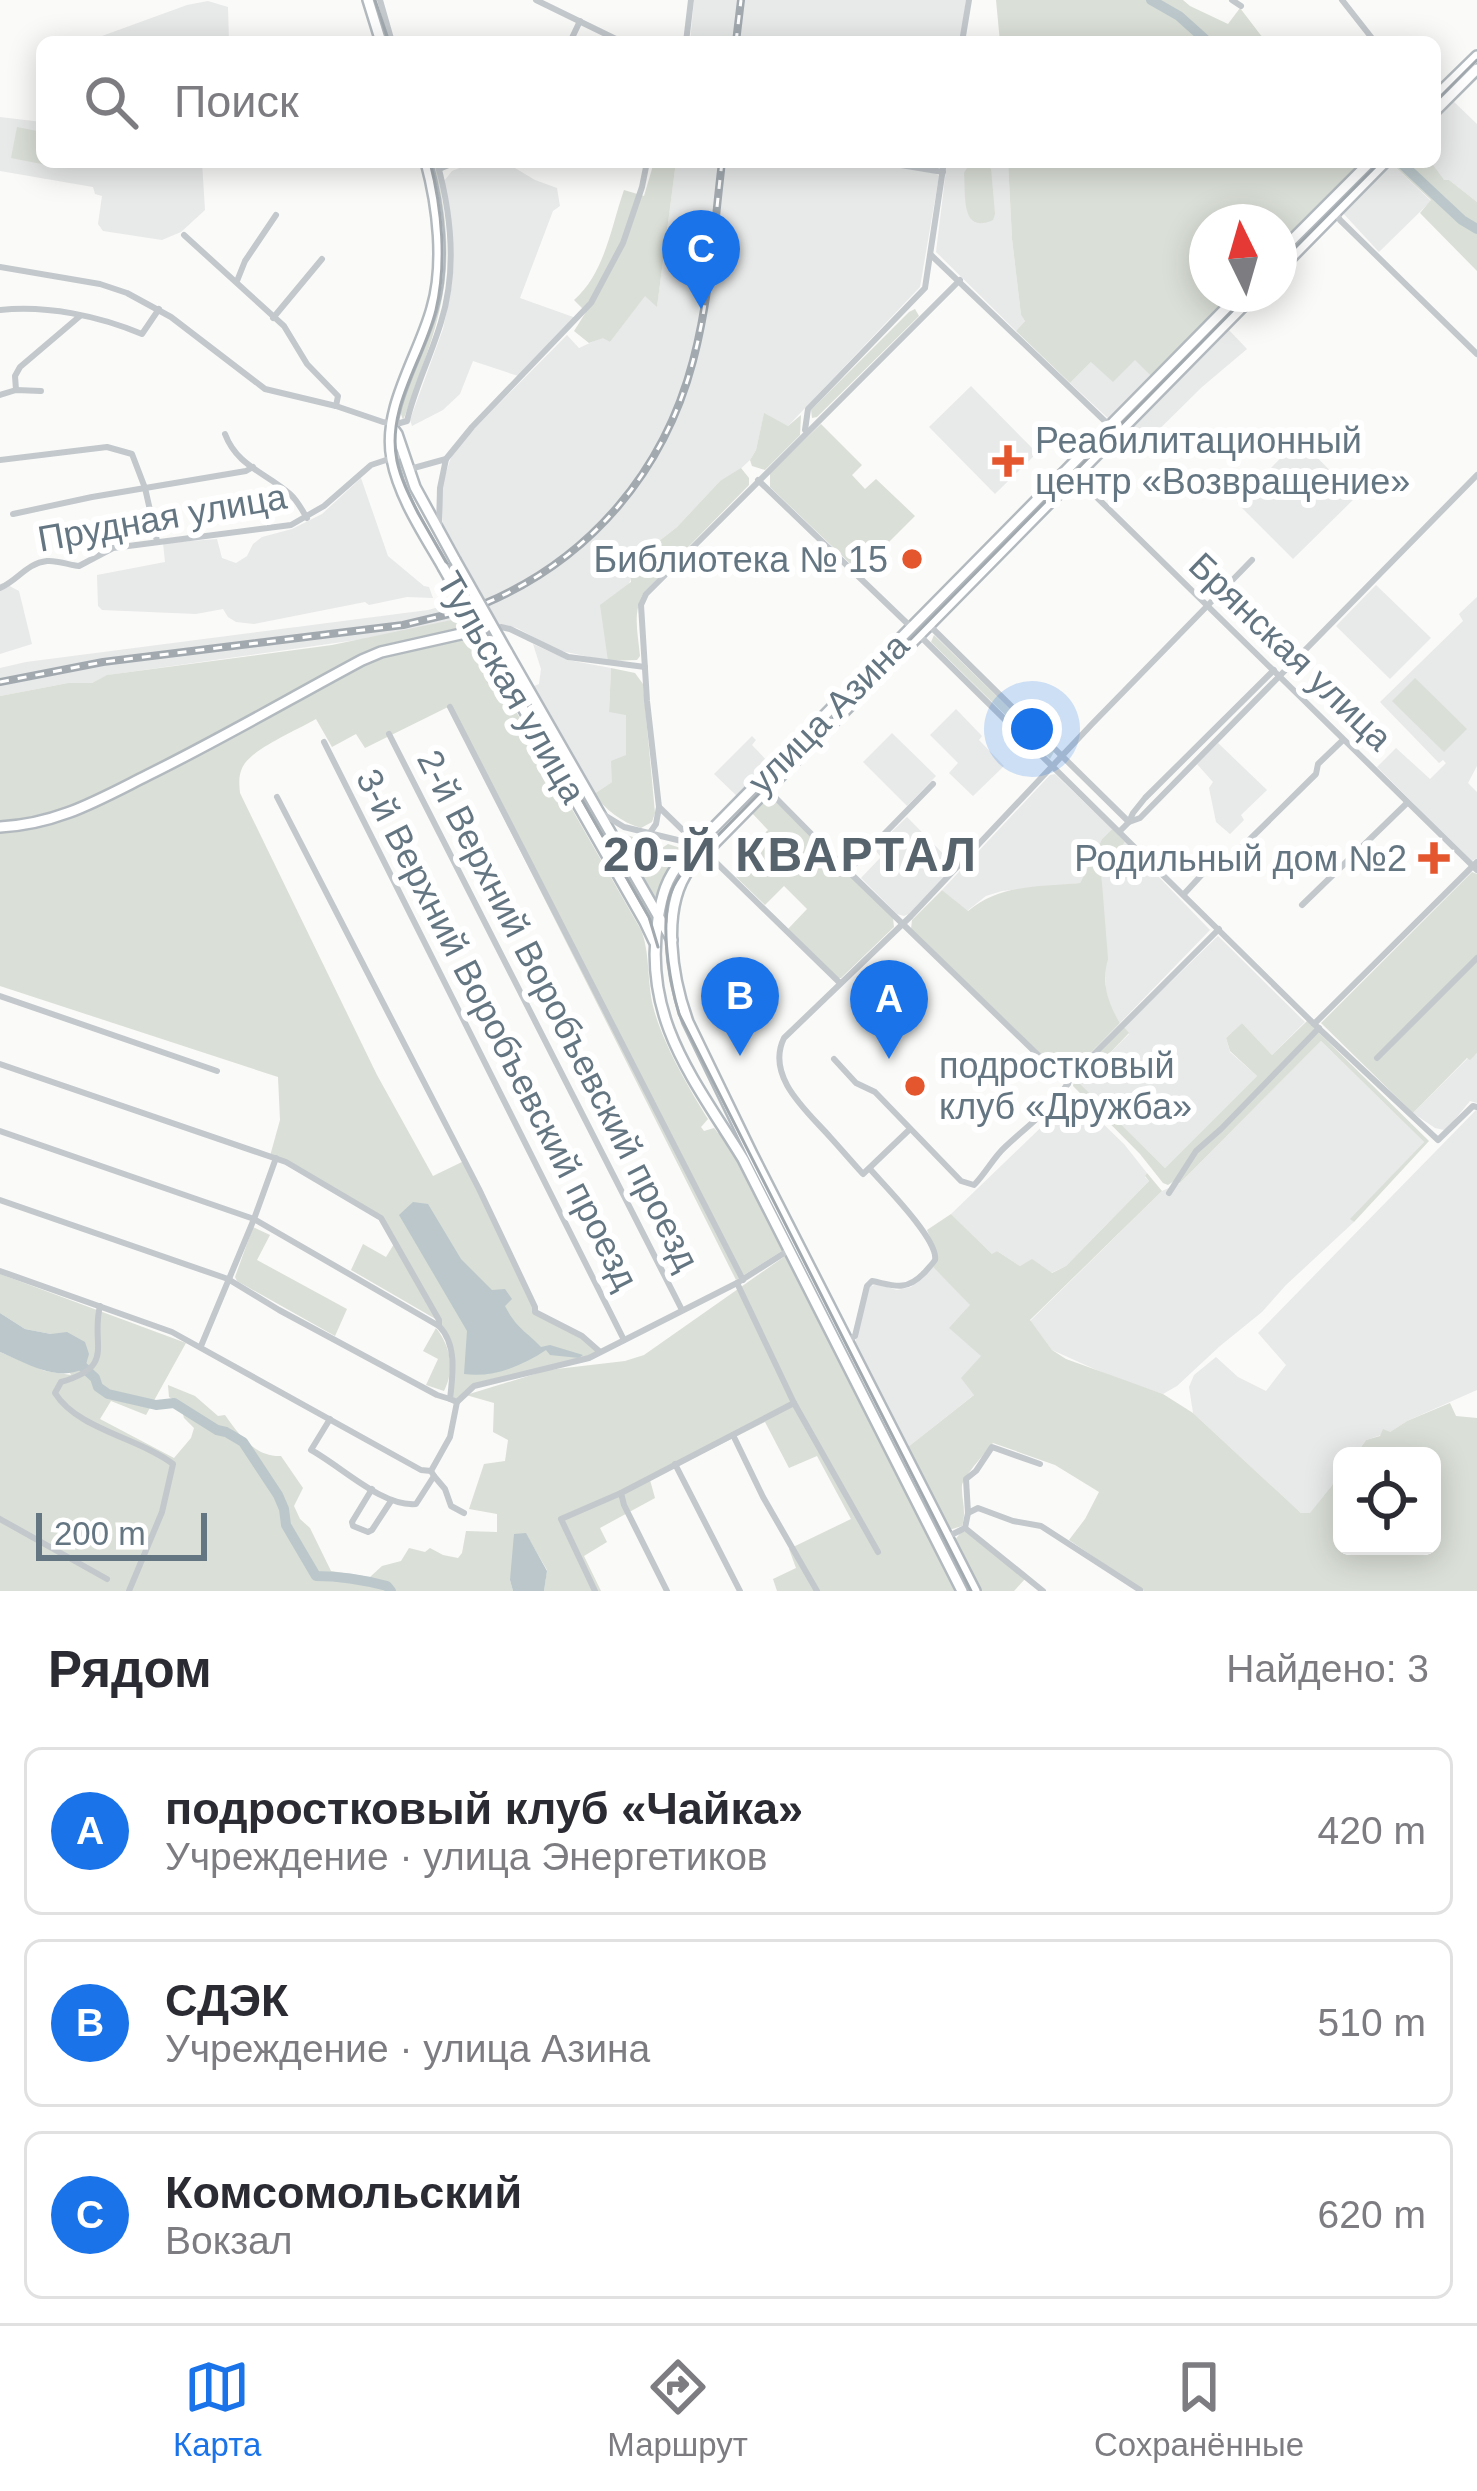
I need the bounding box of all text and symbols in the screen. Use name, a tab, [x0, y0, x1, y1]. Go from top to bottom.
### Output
search box	[36, 36, 1441, 168]
icon: search	[78, 69, 144, 135]
text: Поиск	[174, 76, 299, 127]
north arrow	[1189, 204, 1297, 312]
pin: C	[662, 210, 740, 309]
place label: Реабилитационный центр «Возвращение»	[1035, 420, 1410, 502]
marker: Реабилитационный центр «Возвращение»	[992, 445, 1024, 477]
street label: Прудная улица	[35, 475, 291, 560]
place label: Библиотека № 15	[594, 539, 888, 580]
street label: Брянская улица	[1181, 544, 1401, 759]
marker: Библиотека № 15	[899, 546, 925, 572]
street label: Тульская улица	[429, 564, 595, 811]
street label: улица Азина	[740, 624, 918, 802]
your location	[1002, 699, 1062, 759]
street label: 2-й Верхний Воробъевский проезд	[409, 743, 708, 1277]
street label: 3-й Верхний Воробъевский проезд	[348, 762, 647, 1296]
district label: 20-Й КВАРТАЛ	[603, 827, 979, 881]
place label: Родильный дом №2	[1074, 838, 1407, 879]
marker: Родильный дом №2	[1418, 842, 1450, 874]
pin: B	[701, 957, 779, 1056]
pin: A	[850, 960, 928, 1059]
place label: подростковый клуб «Дружба»	[939, 1045, 1192, 1127]
marker: подростковый клуб «Дружба»	[902, 1073, 928, 1099]
map controls	[1333, 1447, 1441, 1555]
button: locate	[1333, 1447, 1441, 1555]
scale bar	[36, 1507, 207, 1560]
text: 200 m	[54, 1515, 146, 1552]
text: Рядом	[48, 1641, 212, 1698]
text: Найдено: 3	[1226, 1647, 1429, 1690]
text: подростковый клуб «Чайка»	[165, 1783, 803, 1834]
text: A	[76, 1809, 104, 1852]
text: 420 m	[1318, 1809, 1426, 1852]
text: Учреждение · улица Энергетиков	[165, 1835, 768, 1878]
text: СДЭК	[165, 1975, 288, 2026]
text: B	[76, 2001, 104, 2044]
text: 510 m	[1318, 2001, 1426, 2044]
text: Учреждение · улица Азина	[165, 2027, 650, 2070]
text: Комсомольский	[165, 2167, 522, 2218]
text: C	[76, 2193, 104, 2236]
text: 620 m	[1318, 2193, 1426, 2236]
text: Вокзал	[165, 2219, 293, 2262]
tab: Карта	[173, 2354, 261, 2464]
tab: Маршрут	[607, 2354, 748, 2464]
tab: Сохранённые	[1094, 2354, 1304, 2464]

